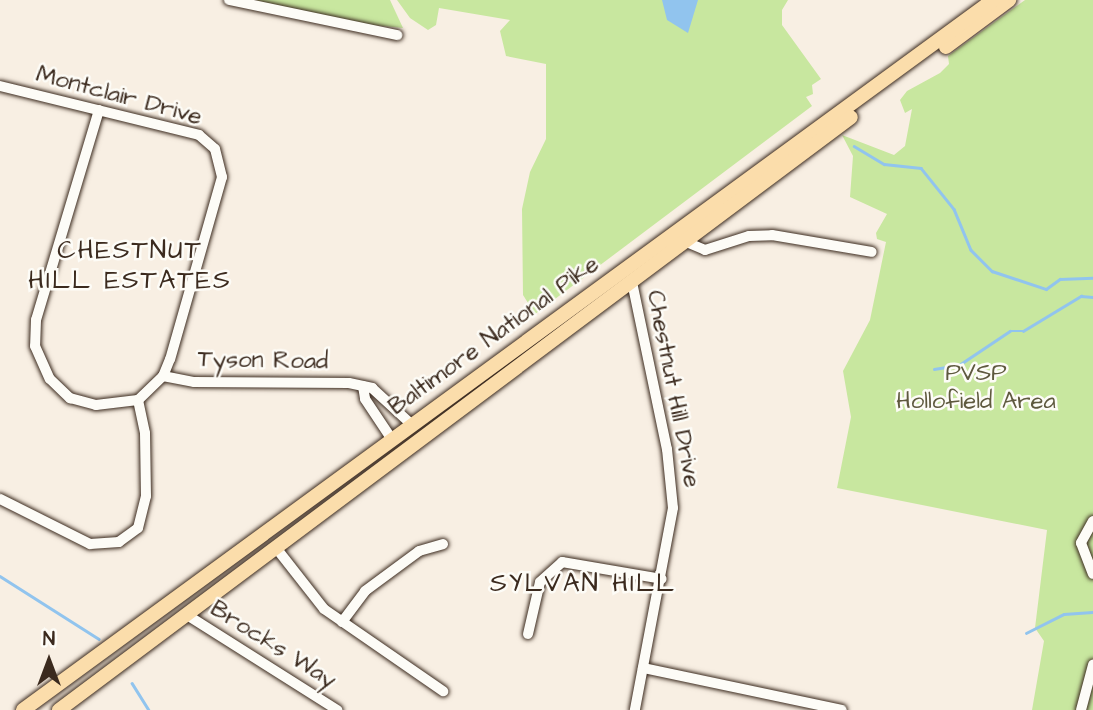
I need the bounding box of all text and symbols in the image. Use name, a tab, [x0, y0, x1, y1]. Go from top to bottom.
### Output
street label: Montclair Drive	[33, 60, 205, 132]
district label: CHESTNUT HILL ESTATES	[30, 235, 230, 296]
street label: Baltimore National Pike	[383, 250, 605, 422]
street label: Chestnut Hill Drive	[640, 288, 706, 490]
street label: Tyson Road	[198, 345, 328, 377]
park label: PVSP Hollofield Area	[896, 360, 1056, 416]
district label: SYLVAN HILL	[491, 568, 675, 600]
street label: Brocks Way	[205, 595, 341, 695]
north arrow	[14, 626, 84, 696]
text: N	[43, 626, 55, 653]

